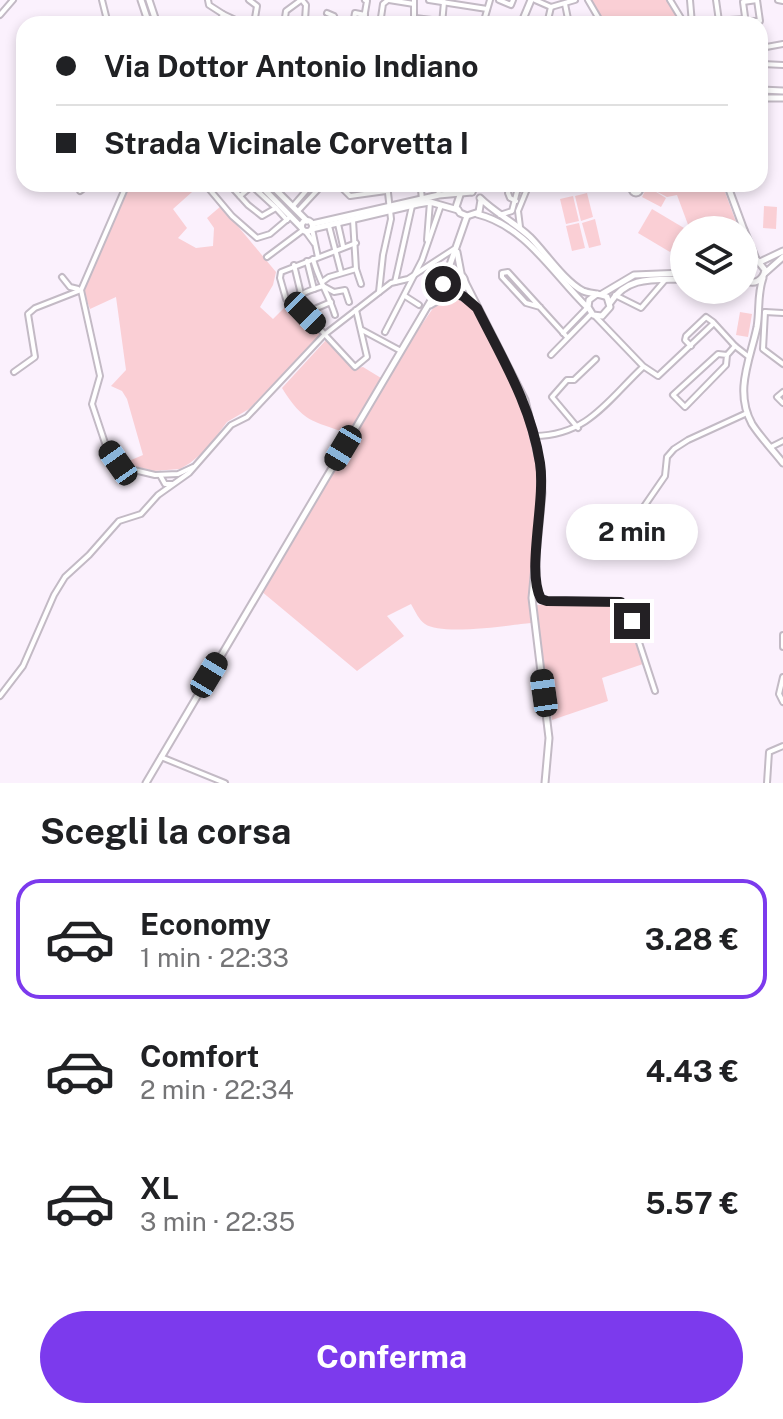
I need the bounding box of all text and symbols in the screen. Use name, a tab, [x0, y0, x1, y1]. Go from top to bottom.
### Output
text: Via Dottor Antonio Indiano	[104, 48, 479, 84]
text: Strada Vicinale Corvetta I	[104, 125, 469, 161]
map controls	[670, 216, 758, 304]
button: layers	[670, 216, 758, 304]
route start	[425, 266, 461, 302]
car	[280, 287, 330, 339]
car	[320, 421, 366, 475]
car	[94, 436, 142, 490]
callout: 2 min	[566, 505, 698, 561]
text: 2 min	[598, 516, 666, 547]
route end	[614, 603, 650, 639]
car	[186, 648, 232, 702]
car	[529, 668, 559, 718]
text: Scegli la corsa	[40, 810, 291, 852]
icon: car	[44, 903, 116, 975]
text: Economy	[140, 906, 271, 942]
text: 3.28 €	[645, 921, 739, 957]
text: 1 min · 22:33	[140, 942, 289, 973]
icon: car	[44, 1035, 116, 1107]
text: Comfort	[140, 1038, 259, 1074]
text: 4.43 €	[645, 1053, 739, 1089]
text: 2 min · 22:34	[140, 1074, 294, 1105]
icon: car	[44, 1167, 116, 1239]
text: XL	[140, 1170, 179, 1206]
text: 5.57 €	[645, 1185, 739, 1221]
text: 3 min · 22:35	[140, 1206, 295, 1237]
button: Conferma	[40, 1311, 743, 1403]

